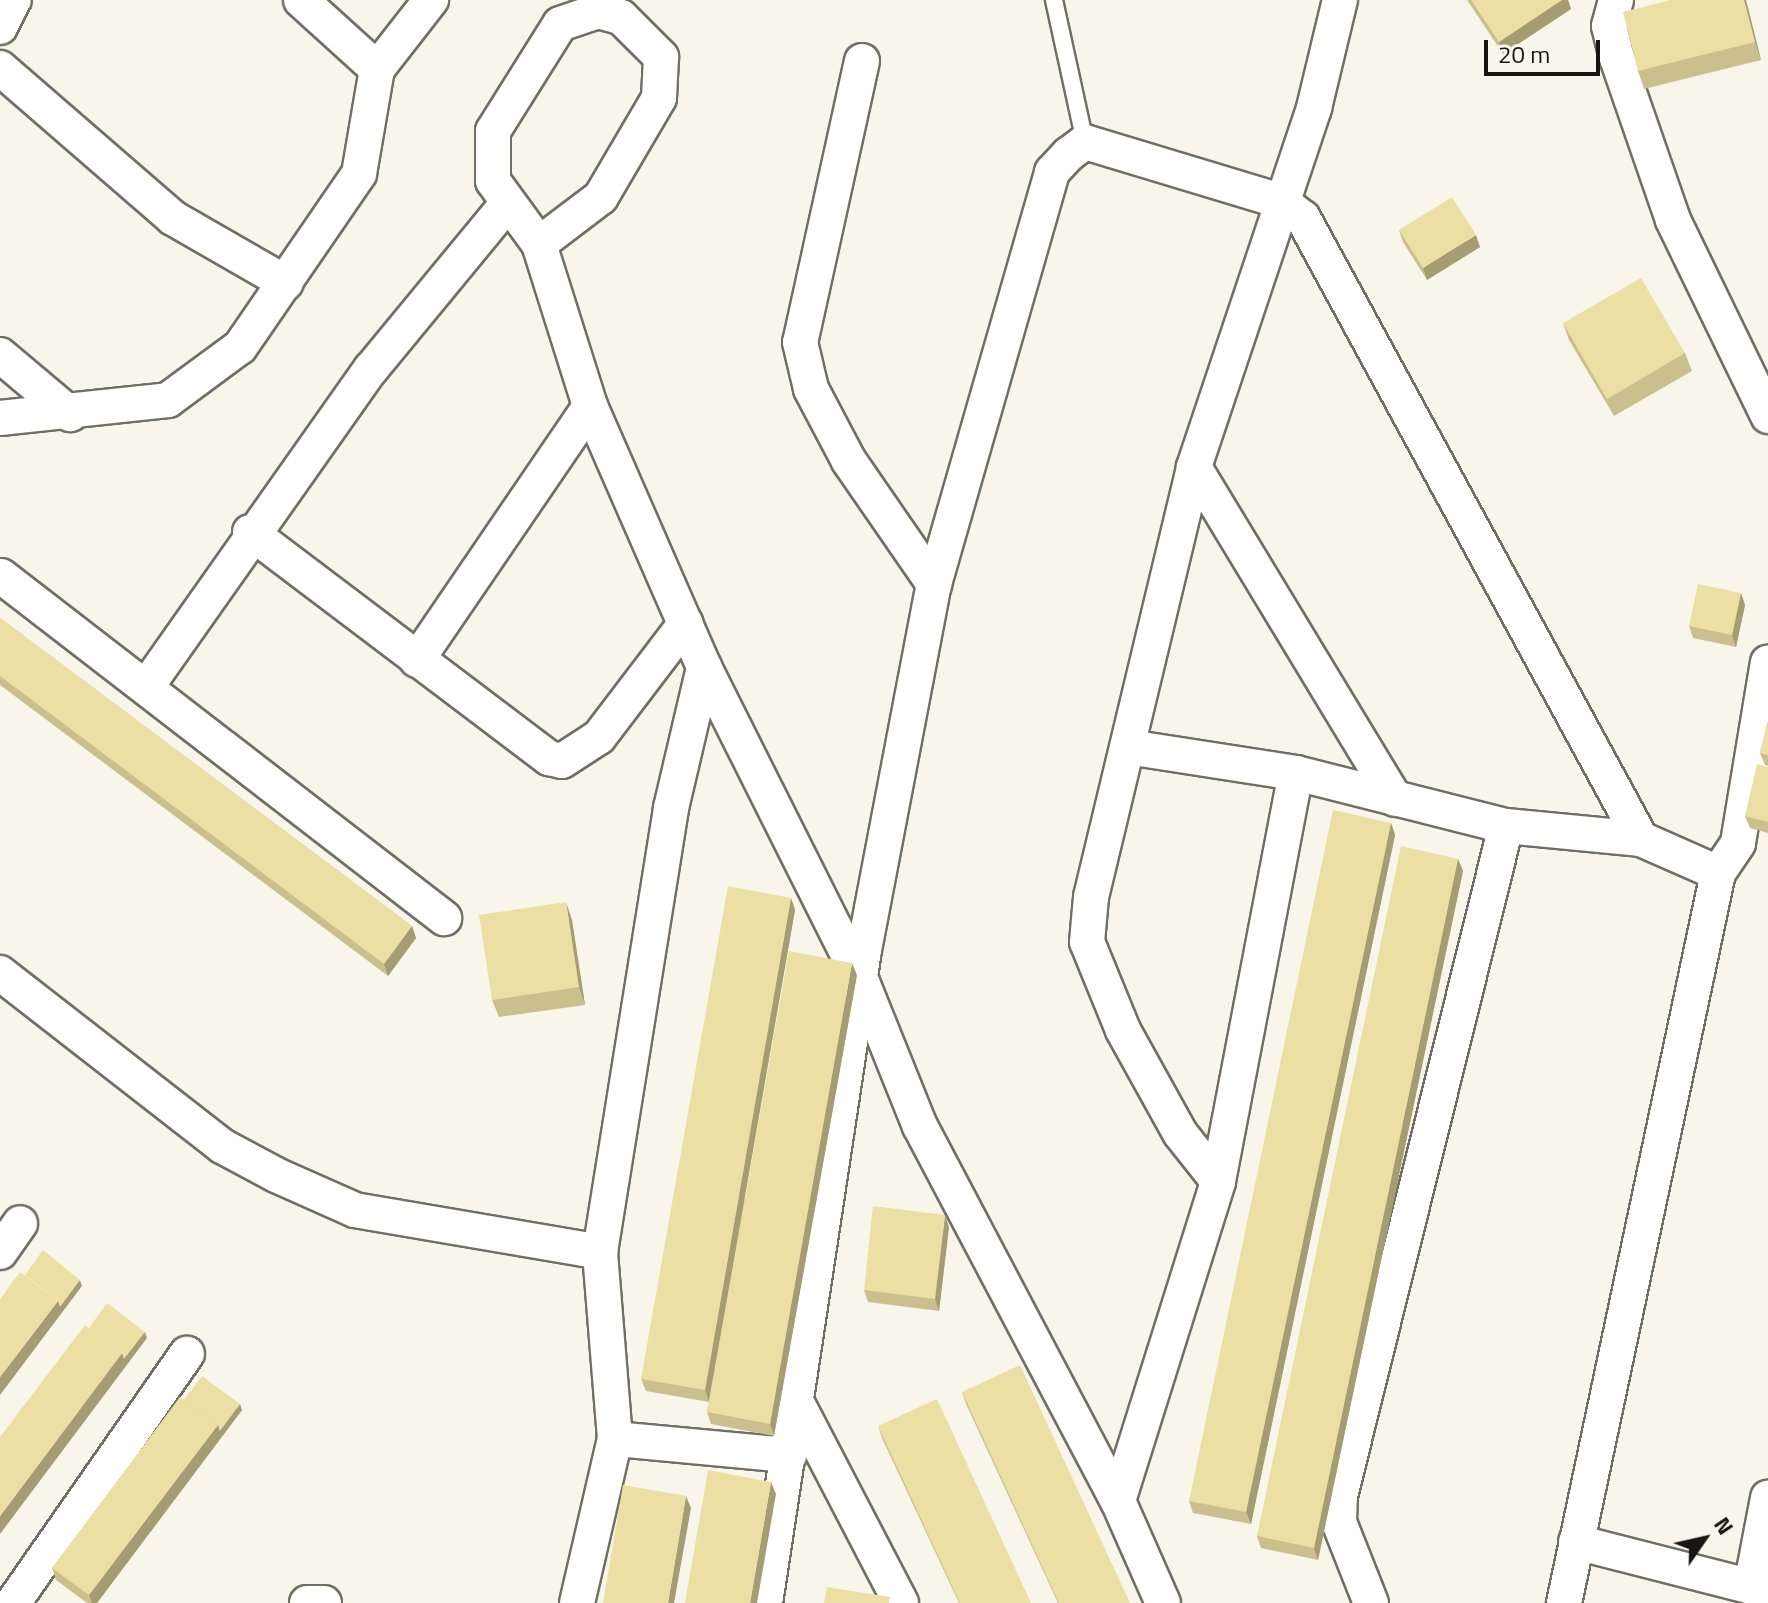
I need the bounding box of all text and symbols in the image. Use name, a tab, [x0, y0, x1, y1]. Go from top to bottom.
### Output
scale bar	[1488, 24, 1604, 74]
text: 20 m	[1498, 36, 1550, 72]
north arrow	[1664, 1499, 1744, 1579]
text: N	[1706, 1510, 1742, 1541]

